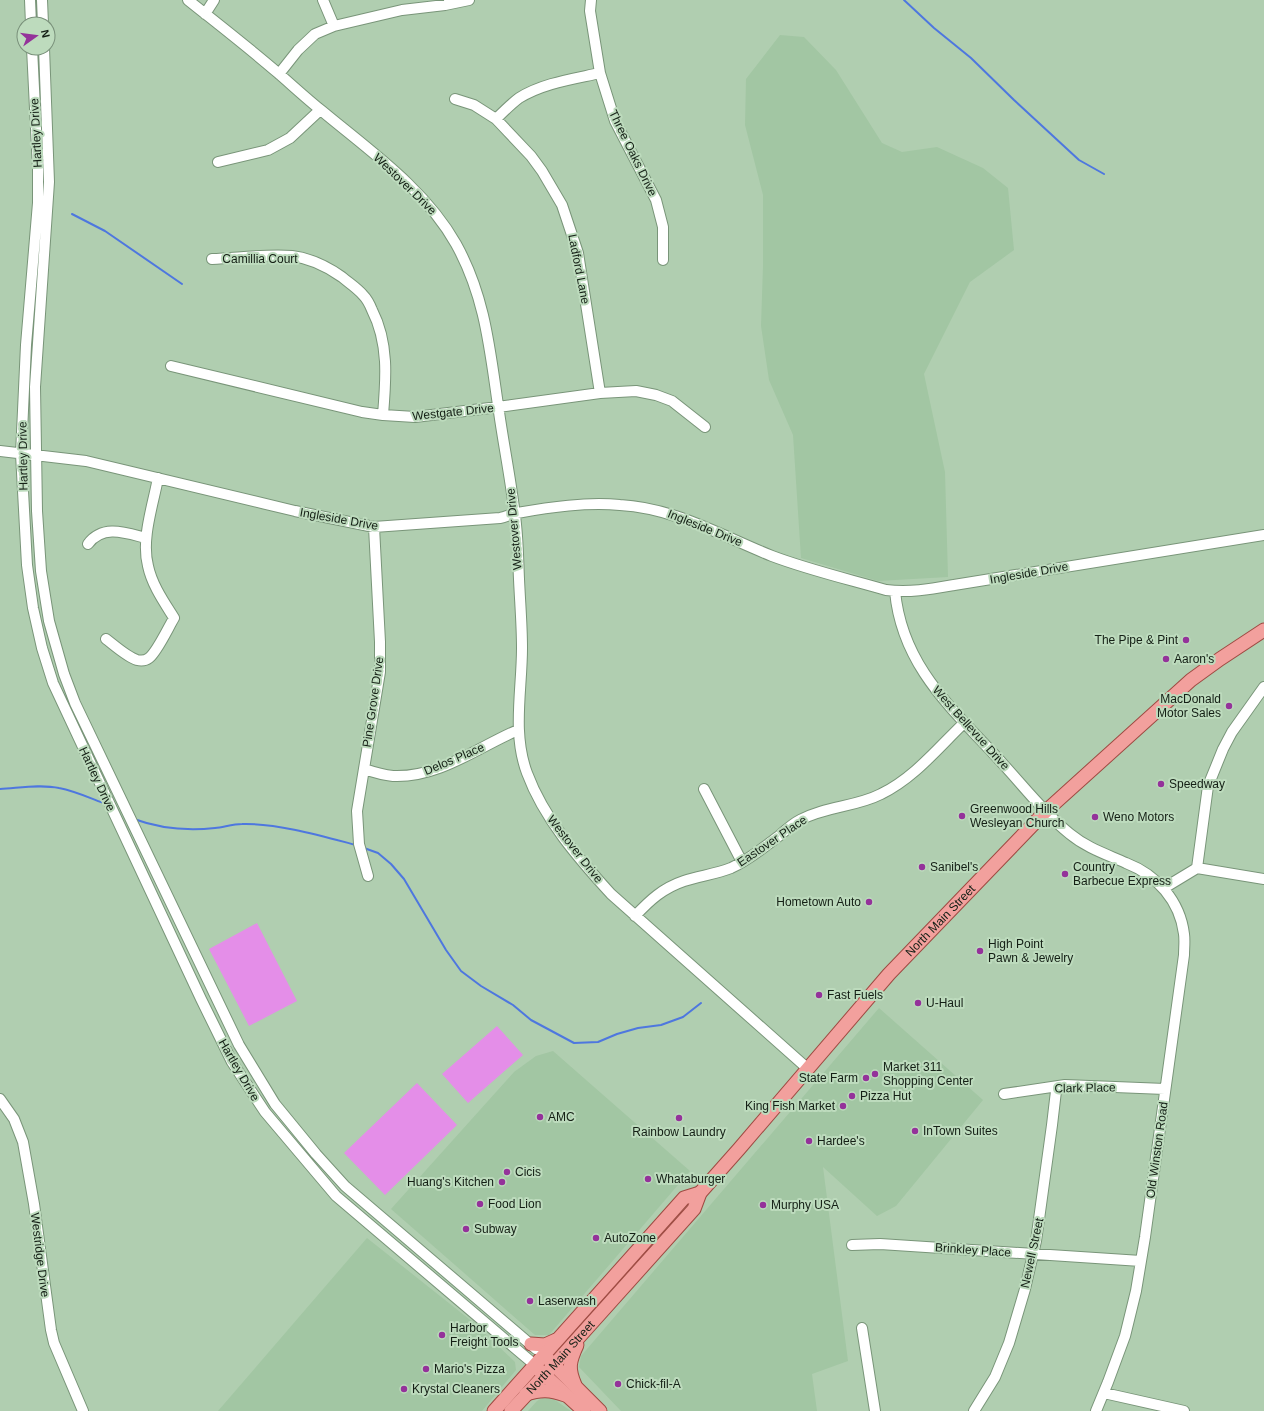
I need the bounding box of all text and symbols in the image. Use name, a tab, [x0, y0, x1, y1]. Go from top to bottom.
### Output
north arrow	[16, 16, 56, 56]
text: N	[39, 28, 52, 39]
street label: Hartley Drive	[27, 98, 45, 168]
street label: Three Oaks Drive	[606, 108, 660, 199]
street label: Westover Drive	[371, 151, 440, 218]
street label: Ladford Lane	[565, 233, 593, 305]
street label: Camillia Court	[222, 252, 298, 266]
street label: Westgate Drive	[412, 401, 495, 423]
street label: Hartley Drive	[15, 421, 31, 491]
street label: Westover Drive	[503, 487, 525, 570]
street label: Ingleside Drive	[299, 505, 380, 533]
street label: Ingleside Drive	[666, 507, 745, 549]
street label: Ingleside Drive	[989, 559, 1070, 587]
place label: The Pipe & Pint	[1095, 633, 1179, 647]
marker: The Pipe & Pint	[1181, 635, 1191, 645]
place label: Aaron's	[1174, 652, 1214, 666]
marker: Aaron's	[1161, 654, 1171, 664]
street label: Pine Grove Drive	[360, 655, 386, 748]
street label: West Bellevue Drive	[930, 683, 1012, 773]
place label: MacDonald Motor Sales	[1157, 692, 1221, 720]
marker: MacDonald Motor Sales	[1224, 701, 1234, 711]
street label: Delos Place	[422, 740, 487, 778]
street label: Hartley Drive	[76, 745, 118, 814]
place label: Speedway	[1169, 777, 1225, 791]
marker: Speedway	[1156, 779, 1166, 789]
place label: Greenwood Hills Wesleyan Church	[970, 802, 1065, 830]
place label: Weno Motors	[1103, 810, 1174, 824]
marker: Greenwood Hills Wesleyan Church	[957, 811, 967, 821]
street label: Westover Drive	[544, 812, 606, 886]
street label: Eastover Place	[735, 812, 810, 869]
marker: Weno Motors	[1090, 812, 1100, 822]
place label: Sanibel's	[930, 860, 978, 874]
place label: Country Barbecue Express	[1073, 860, 1171, 888]
marker: Sanibel's	[917, 862, 927, 872]
marker: Country Barbecue Express	[1060, 869, 1070, 879]
street label: North Main Street	[903, 881, 979, 959]
place label: Hometown Auto	[776, 895, 861, 909]
marker: Hometown Auto	[864, 897, 874, 907]
place label: High Point Pawn & Jewelry	[988, 937, 1073, 965]
marker: High Point Pawn & Jewelry	[975, 946, 985, 956]
place label: Fast Fuels	[827, 988, 883, 1002]
marker: Fast Fuels	[814, 990, 824, 1000]
place label: U-Haul	[926, 996, 963, 1010]
marker: U-Haul	[913, 998, 923, 1008]
street label: Hartley Drive	[216, 1036, 263, 1104]
place label: Market 311 Shopping Center	[883, 1060, 973, 1088]
marker: Market 311 Shopping Center	[870, 1069, 880, 1079]
place label: State Farm	[799, 1071, 858, 1085]
marker: State Farm	[861, 1073, 871, 1083]
street label: Clark Place	[1054, 1080, 1116, 1096]
place label: Pizza Hut	[860, 1089, 912, 1103]
marker: Pizza Hut	[847, 1091, 857, 1101]
place label: King Fish Market	[745, 1099, 836, 1113]
marker: King Fish Market	[838, 1101, 848, 1111]
street label: Old Winston Road	[1143, 1101, 1171, 1199]
place label: AMC	[548, 1110, 575, 1124]
marker: AMC	[535, 1112, 545, 1122]
marker: Rainbow Laundry	[674, 1113, 684, 1123]
place label: InTown Suites	[923, 1124, 998, 1138]
place label: Rainbow Laundry	[632, 1125, 726, 1139]
marker: InTown Suites	[910, 1126, 920, 1136]
place label: Hardee's	[817, 1134, 865, 1148]
marker: Hardee's	[804, 1136, 814, 1146]
place label: Cicis	[515, 1165, 541, 1179]
marker: Cicis	[502, 1167, 512, 1177]
place label: Whataburger	[656, 1172, 725, 1186]
marker: Whataburger	[643, 1174, 653, 1184]
place label: Huang's Kitchen	[407, 1175, 494, 1189]
marker: Huang's Kitchen	[497, 1177, 507, 1187]
place label: Food Lion	[488, 1197, 541, 1211]
place label: Murphy USA	[771, 1198, 839, 1212]
marker: Food Lion	[475, 1199, 485, 1209]
marker: Murphy USA	[758, 1200, 768, 1210]
street label: Westridge Drive	[28, 1212, 52, 1298]
street label: Newell Street	[1018, 1216, 1046, 1289]
place label: Subway	[474, 1222, 517, 1236]
marker: Subway	[461, 1224, 471, 1234]
place label: AutoZone	[604, 1231, 656, 1245]
marker: AutoZone	[591, 1233, 601, 1243]
street label: Brinkley Place	[935, 1240, 1012, 1260]
place label: Laserwash	[538, 1294, 596, 1308]
marker: Laserwash	[525, 1296, 535, 1306]
street label: North Main Street	[524, 1317, 598, 1397]
place label: Harbor Freight Tools	[450, 1321, 518, 1349]
marker: Harbor Freight Tools	[437, 1330, 447, 1340]
place label: Mario's Pizza	[434, 1362, 505, 1376]
marker: Mario's Pizza	[421, 1364, 431, 1374]
place label: Chick-fil-A	[626, 1377, 681, 1391]
marker: Chick-fil-A	[613, 1379, 623, 1389]
place label: Krystal Cleaners	[412, 1382, 500, 1396]
marker: Krystal Cleaners	[399, 1384, 409, 1394]

